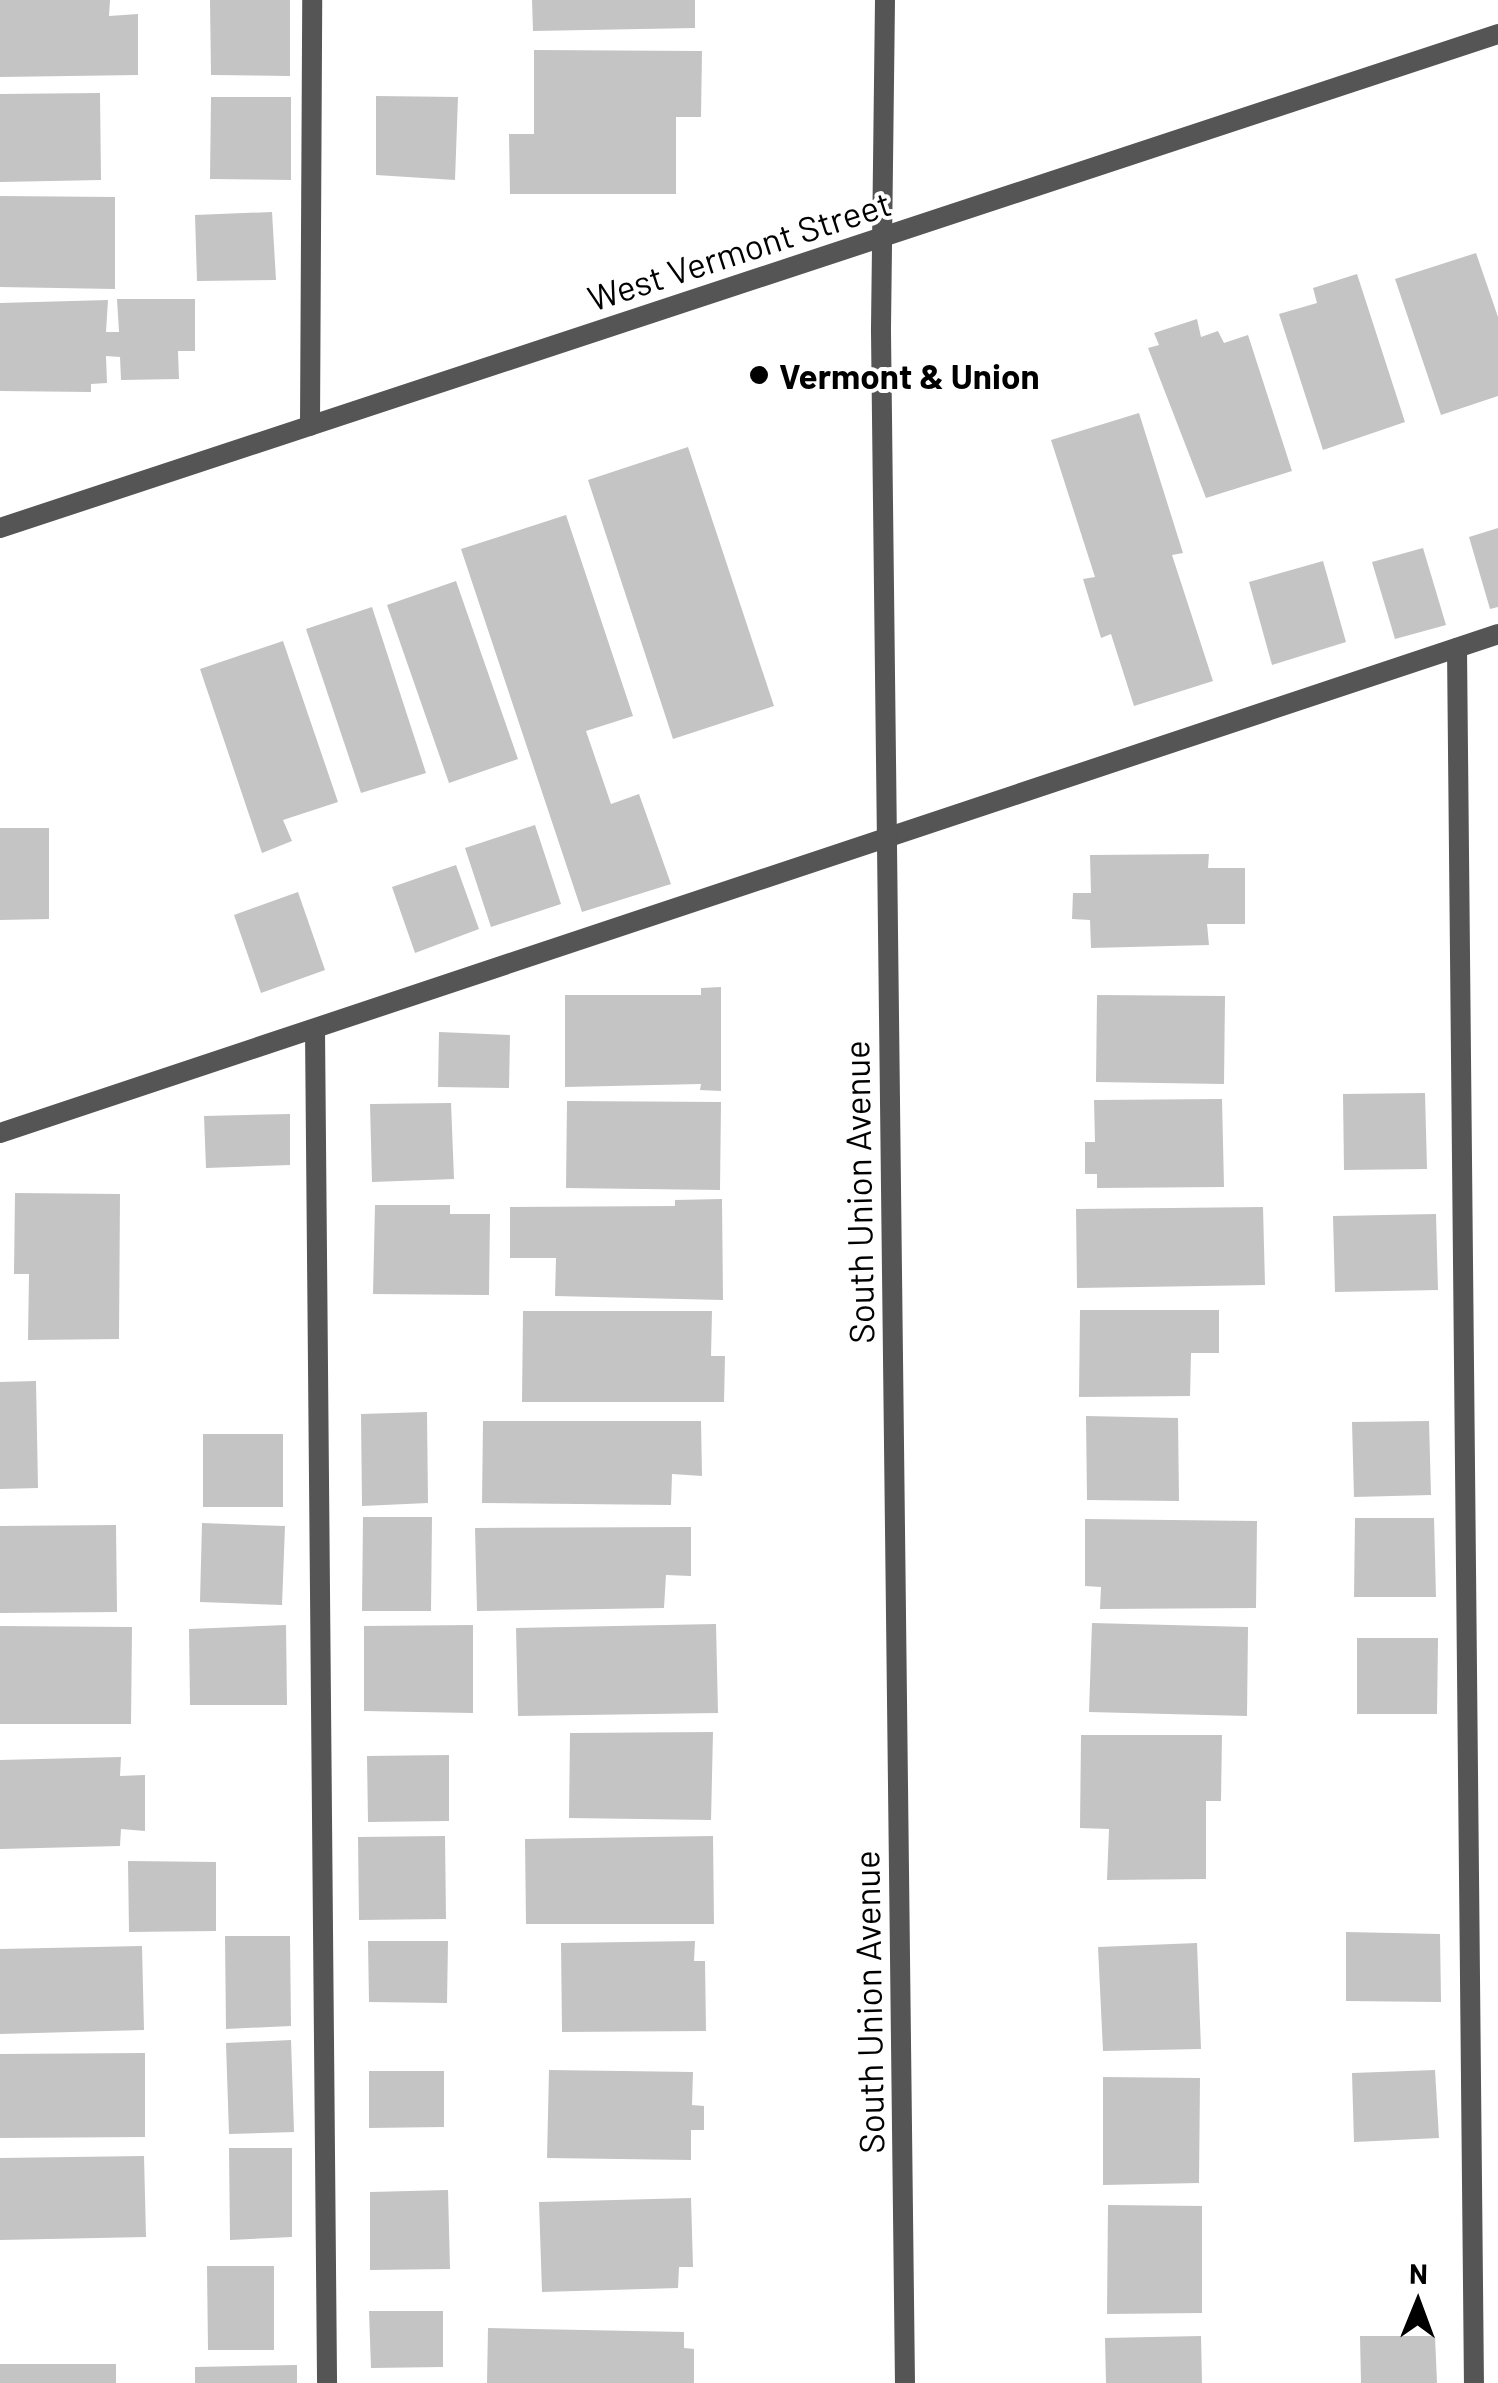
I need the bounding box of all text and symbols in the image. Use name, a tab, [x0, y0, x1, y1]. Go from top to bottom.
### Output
street label: West Vermont Street	[582, 181, 896, 319]
place label: Vermont & Union	[779, 354, 1040, 396]
marker: Vermont & Union	[748, 364, 770, 386]
street label: South Union Avenue	[834, 1040, 882, 1344]
street label: South Union Avenue	[844, 1850, 892, 2154]
north arrow	[1368, 2253, 1468, 2353]
text: N	[1409, 2256, 1428, 2290]

